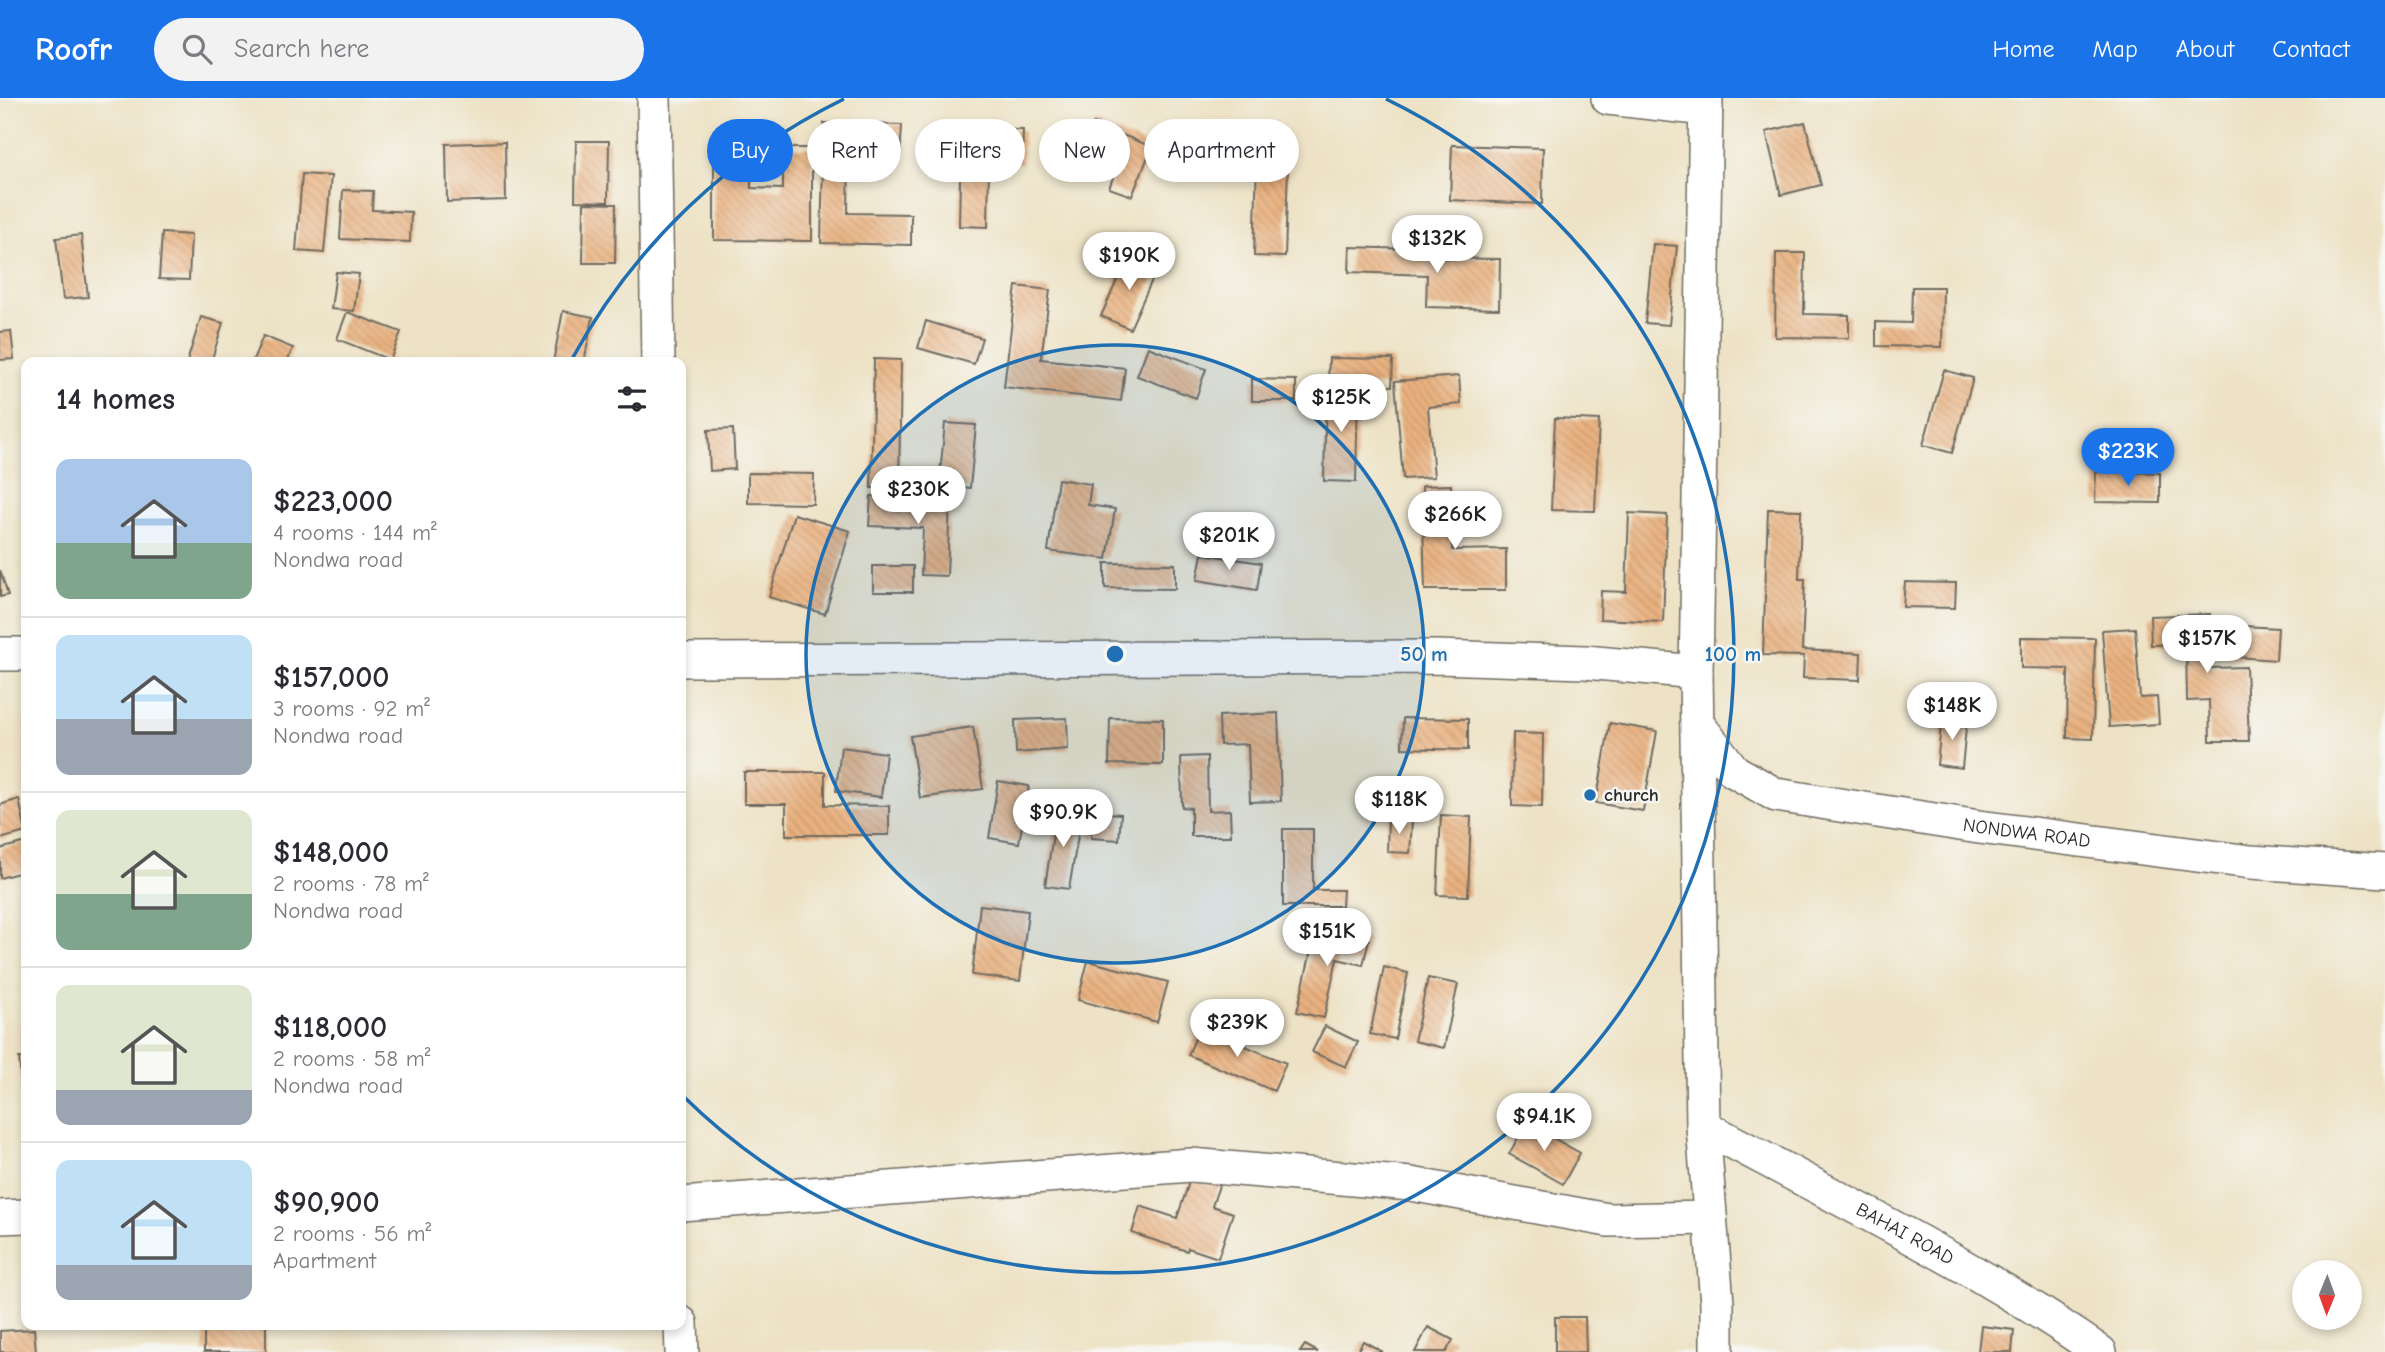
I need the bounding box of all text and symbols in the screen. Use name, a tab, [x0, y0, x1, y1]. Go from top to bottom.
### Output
search box	[154, 18, 644, 81]
text: Roofr	[35, 30, 112, 68]
icon: search	[178, 30, 216, 68]
text: Search here	[234, 34, 369, 64]
text: Home	[1993, 35, 2054, 63]
text: Map	[2092, 35, 2138, 63]
text: About	[2176, 35, 2234, 63]
text: Contact	[2272, 35, 2350, 63]
chip: Buy	[707, 119, 793, 182]
chip: Rent	[807, 119, 901, 182]
chip: Filters	[915, 119, 1025, 182]
chip: New	[1039, 119, 1130, 182]
chip: Apartment	[1144, 119, 1299, 182]
pin: $132K	[1388, 216, 1486, 275]
text: $132K	[1408, 224, 1466, 251]
pin: $190K	[1080, 232, 1178, 292]
text: $190K	[1098, 241, 1160, 268]
pin: $125K	[1292, 374, 1390, 434]
icon: filters	[613, 380, 651, 418]
text: 14 homes	[56, 382, 175, 417]
text: $125K	[1311, 383, 1371, 410]
pin: $223K	[2079, 428, 2177, 488]
text: $223K	[2097, 437, 2159, 464]
pin: $230K	[869, 466, 967, 526]
text: $230K	[887, 475, 949, 502]
text: $223,000	[273, 484, 393, 519]
icon: home	[112, 487, 196, 571]
pin: $266K	[1406, 491, 1504, 551]
text: $266K	[1424, 500, 1486, 527]
pin: $201K	[1180, 512, 1278, 572]
text: 4 rooms · 144 m²	[273, 519, 437, 546]
text: $201K	[1199, 521, 1259, 548]
text: Nondwa road	[273, 546, 403, 573]
pin: $157K	[2158, 616, 2256, 675]
text: $157K	[2178, 624, 2236, 651]
centre of rings	[1103, 642, 1127, 666]
text: 50 m	[1400, 642, 1448, 666]
text: 100 m	[1705, 642, 1761, 666]
text: $157,000	[273, 660, 390, 695]
icon: home	[112, 663, 196, 747]
pin: $148K	[1903, 682, 2001, 742]
text: $148K	[1923, 691, 1981, 718]
text: 3 rooms · 92 m²	[273, 695, 430, 722]
text: Nondwa road	[273, 722, 403, 749]
pin: $118K	[1350, 776, 1448, 836]
place label: church	[1604, 784, 1659, 806]
text: $118K	[1371, 785, 1427, 812]
marker: church	[1582, 787, 1598, 803]
pin: $90.9K	[1006, 790, 1120, 849]
text: $90.9K	[1029, 798, 1097, 825]
street label: NONDWA ROAD	[1961, 814, 2092, 852]
text: $148,000	[273, 835, 389, 870]
icon: home	[112, 838, 196, 922]
text: 2 rooms · 78 m²	[273, 870, 429, 897]
text: Nondwa road	[273, 897, 403, 924]
pin: $151K	[1278, 908, 1376, 968]
text: $151K	[1298, 917, 1356, 944]
pin: $239K	[1188, 1000, 1286, 1059]
text: $239K	[1206, 1008, 1268, 1035]
text: $118,000	[273, 1010, 387, 1045]
icon: home	[112, 1013, 196, 1097]
text: 2 rooms · 58 m²	[273, 1045, 431, 1072]
text: Nondwa road	[273, 1072, 403, 1099]
pin: $94.1K	[1487, 1094, 1601, 1153]
text: $94.1K	[1513, 1102, 1575, 1129]
text: $90,900	[273, 1185, 380, 1220]
icon: home	[112, 1188, 196, 1272]
street label: BAHAI ROAD	[1852, 1198, 1958, 1270]
text: 2 rooms · 56 m²	[273, 1220, 431, 1247]
text: Apartment	[273, 1247, 376, 1274]
north arrow	[2292, 1260, 2362, 1330]
map controls	[2292, 1260, 2362, 1330]

